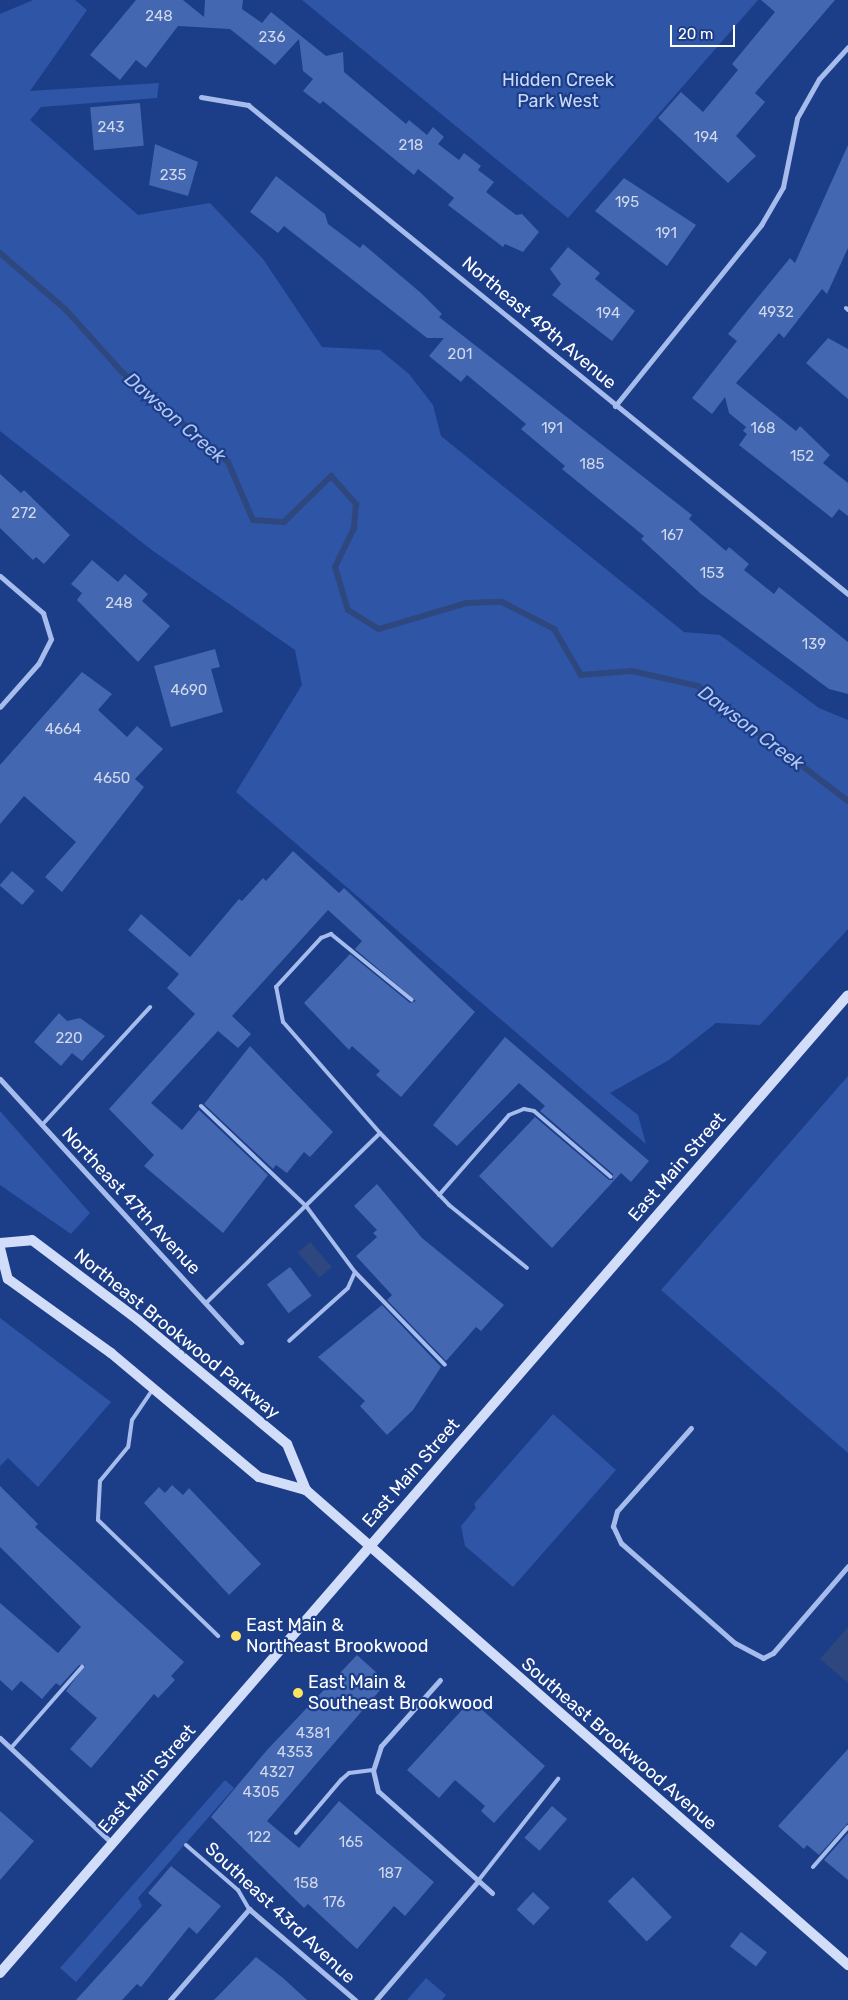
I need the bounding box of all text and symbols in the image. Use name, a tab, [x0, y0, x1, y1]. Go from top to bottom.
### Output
house number: 248	[145, 8, 173, 26]
scale bar	[673, 15, 738, 47]
text: 20 m	[678, 25, 713, 43]
house number: 236	[259, 29, 285, 47]
park label: Hidden Creek Park West	[502, 70, 614, 112]
house number: 243	[98, 119, 124, 137]
house number: 194	[694, 129, 718, 147]
house number: 218	[399, 137, 423, 155]
house number: 235	[160, 167, 186, 185]
house number: 195	[615, 194, 639, 212]
house number: 191	[655, 225, 677, 243]
street label: Northeast 49th Avenue	[457, 252, 621, 394]
house number: 4932	[758, 304, 794, 322]
house number: 194	[596, 305, 620, 323]
house number: 201	[448, 346, 472, 364]
water label: Dawson Creek	[120, 368, 230, 468]
house number: 191	[541, 420, 563, 438]
house number: 168	[750, 420, 776, 438]
house number: 152	[790, 448, 814, 466]
house number: 185	[580, 456, 604, 474]
house number: 272	[11, 505, 37, 523]
house number: 167	[661, 527, 683, 545]
house number: 153	[700, 565, 724, 583]
house number: 248	[105, 595, 133, 613]
house number: 139	[802, 636, 826, 654]
water label: Dawson Creek	[693, 681, 809, 775]
house number: 4690	[171, 682, 207, 700]
house number: 4664	[45, 721, 81, 739]
house number: 4650	[94, 770, 130, 788]
house number: 220	[55, 1030, 83, 1048]
street label: East Main Street	[624, 1108, 730, 1226]
street label: Northeast 47th Avenue	[57, 1123, 205, 1279]
street label: Northeast Brookwood Parkway	[70, 1244, 284, 1424]
street label: East Main Street	[358, 1414, 464, 1532]
place label: East Main & Northeast Brookwood	[246, 1615, 429, 1658]
marker: East Main & Northeast Brookwood	[230, 1630, 242, 1642]
street label: Southeast Brookwood Avenue	[517, 1653, 721, 1835]
place label: East Main & Southeast Brookwood	[308, 1672, 493, 1715]
marker: East Main & Southeast Brookwood	[292, 1687, 304, 1699]
street label: East Main Street	[94, 1720, 200, 1838]
house number: 4381	[296, 1725, 330, 1743]
house number: 4353	[277, 1744, 313, 1762]
house number: 4327	[260, 1764, 294, 1782]
house number: 4305	[243, 1784, 279, 1802]
house number: 122	[247, 1829, 271, 1847]
house number: 165	[339, 1834, 363, 1852]
street label: Southeast 43rd Avenue	[200, 1838, 360, 1988]
house number: 187	[378, 1865, 402, 1883]
house number: 158	[294, 1875, 318, 1893]
house number: 176	[323, 1894, 345, 1912]

